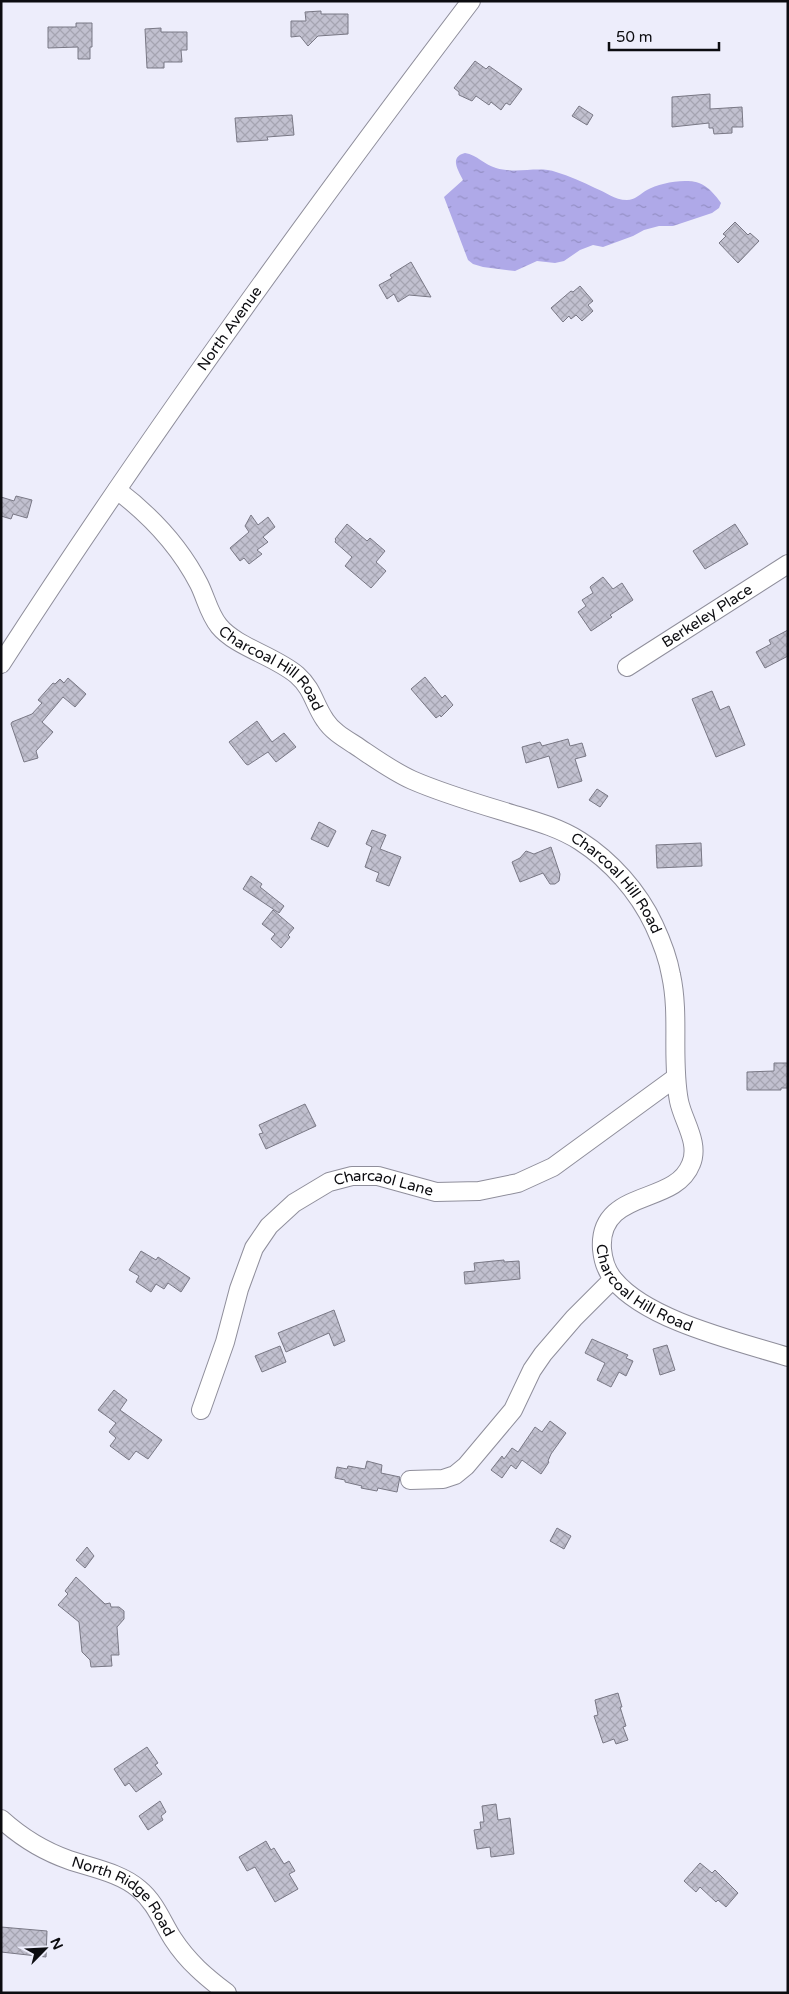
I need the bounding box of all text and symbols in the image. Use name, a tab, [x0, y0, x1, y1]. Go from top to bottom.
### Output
scale bar	[609, 20, 719, 52]
text: 50 m	[616, 28, 653, 46]
street label: North Avenue	[193, 283, 266, 374]
street label: Berkeley Place	[658, 580, 756, 651]
street label: Charcoal Hill Road	[215, 622, 327, 713]
street label: Charcoal Hill Road	[568, 829, 666, 936]
street label: Charcaol Lane	[332, 1167, 435, 1200]
street label: Charcoal Hill Road	[593, 1243, 695, 1335]
street label: North Ridge Road	[70, 1853, 178, 1940]
north arrow	[20, 1924, 70, 1974]
text: N	[46, 1935, 66, 1953]

